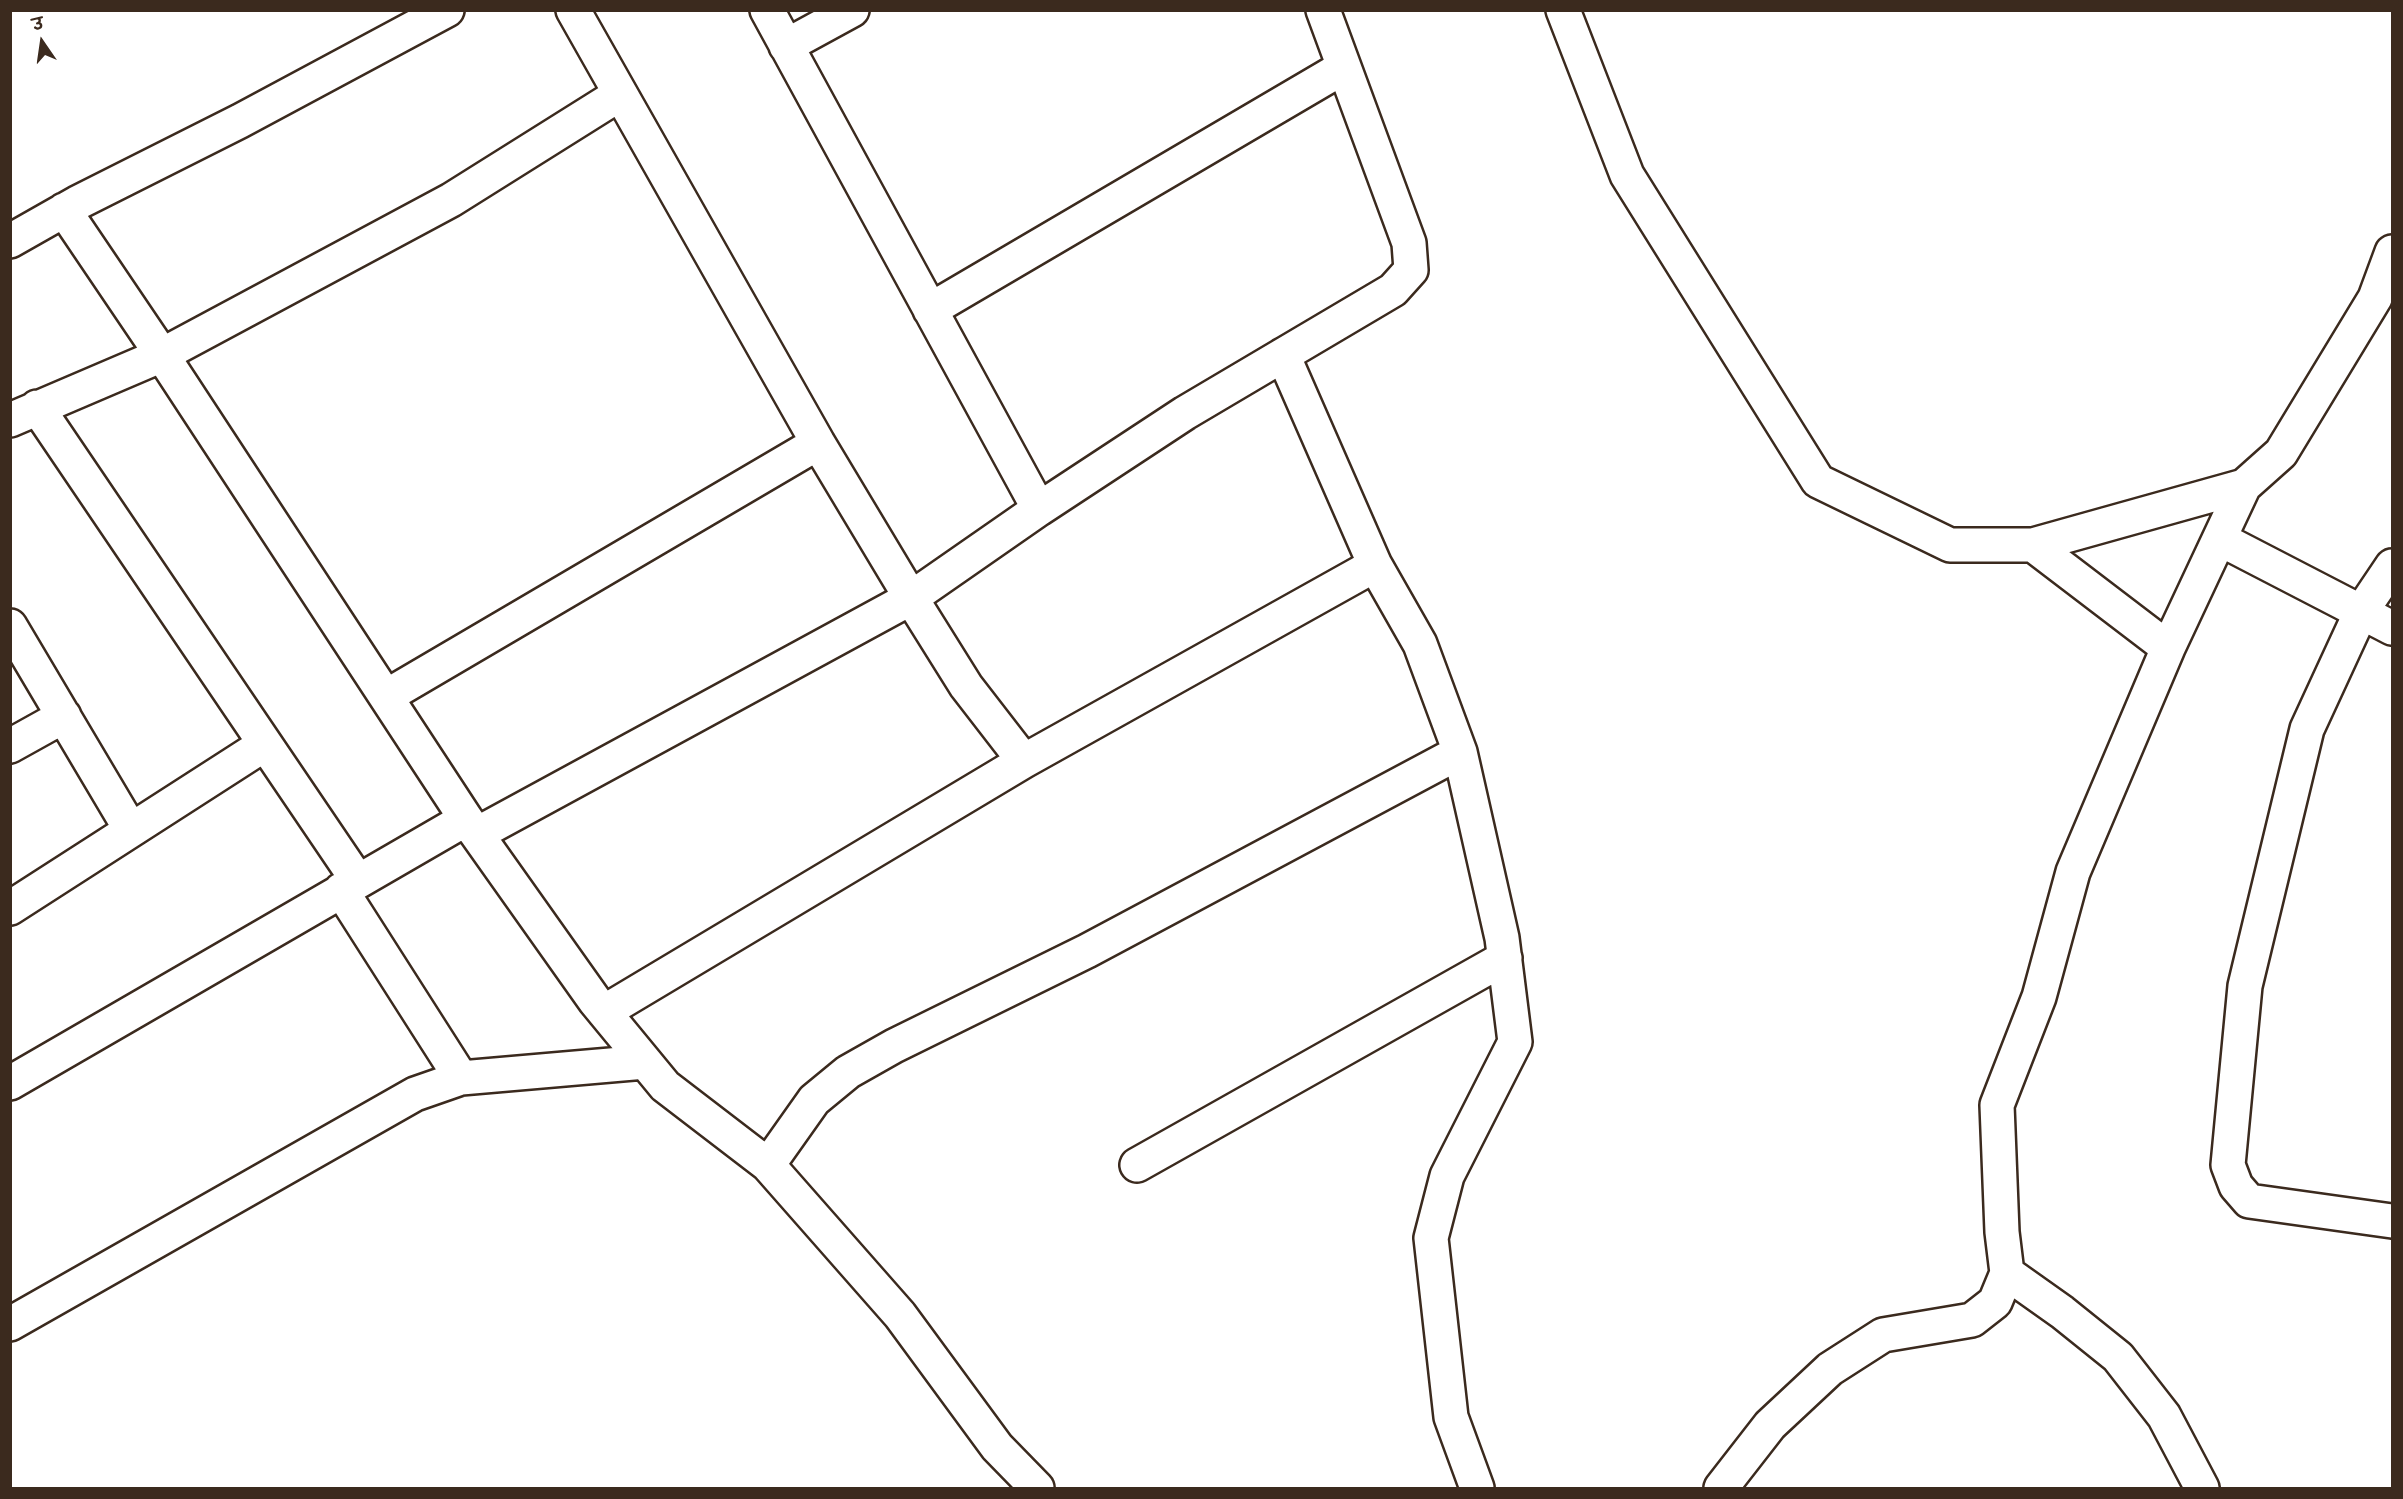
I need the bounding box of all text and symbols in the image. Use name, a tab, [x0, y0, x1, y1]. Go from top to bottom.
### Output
north arrow	[12, 12, 72, 72]
text: उ	[31, 14, 45, 34]

